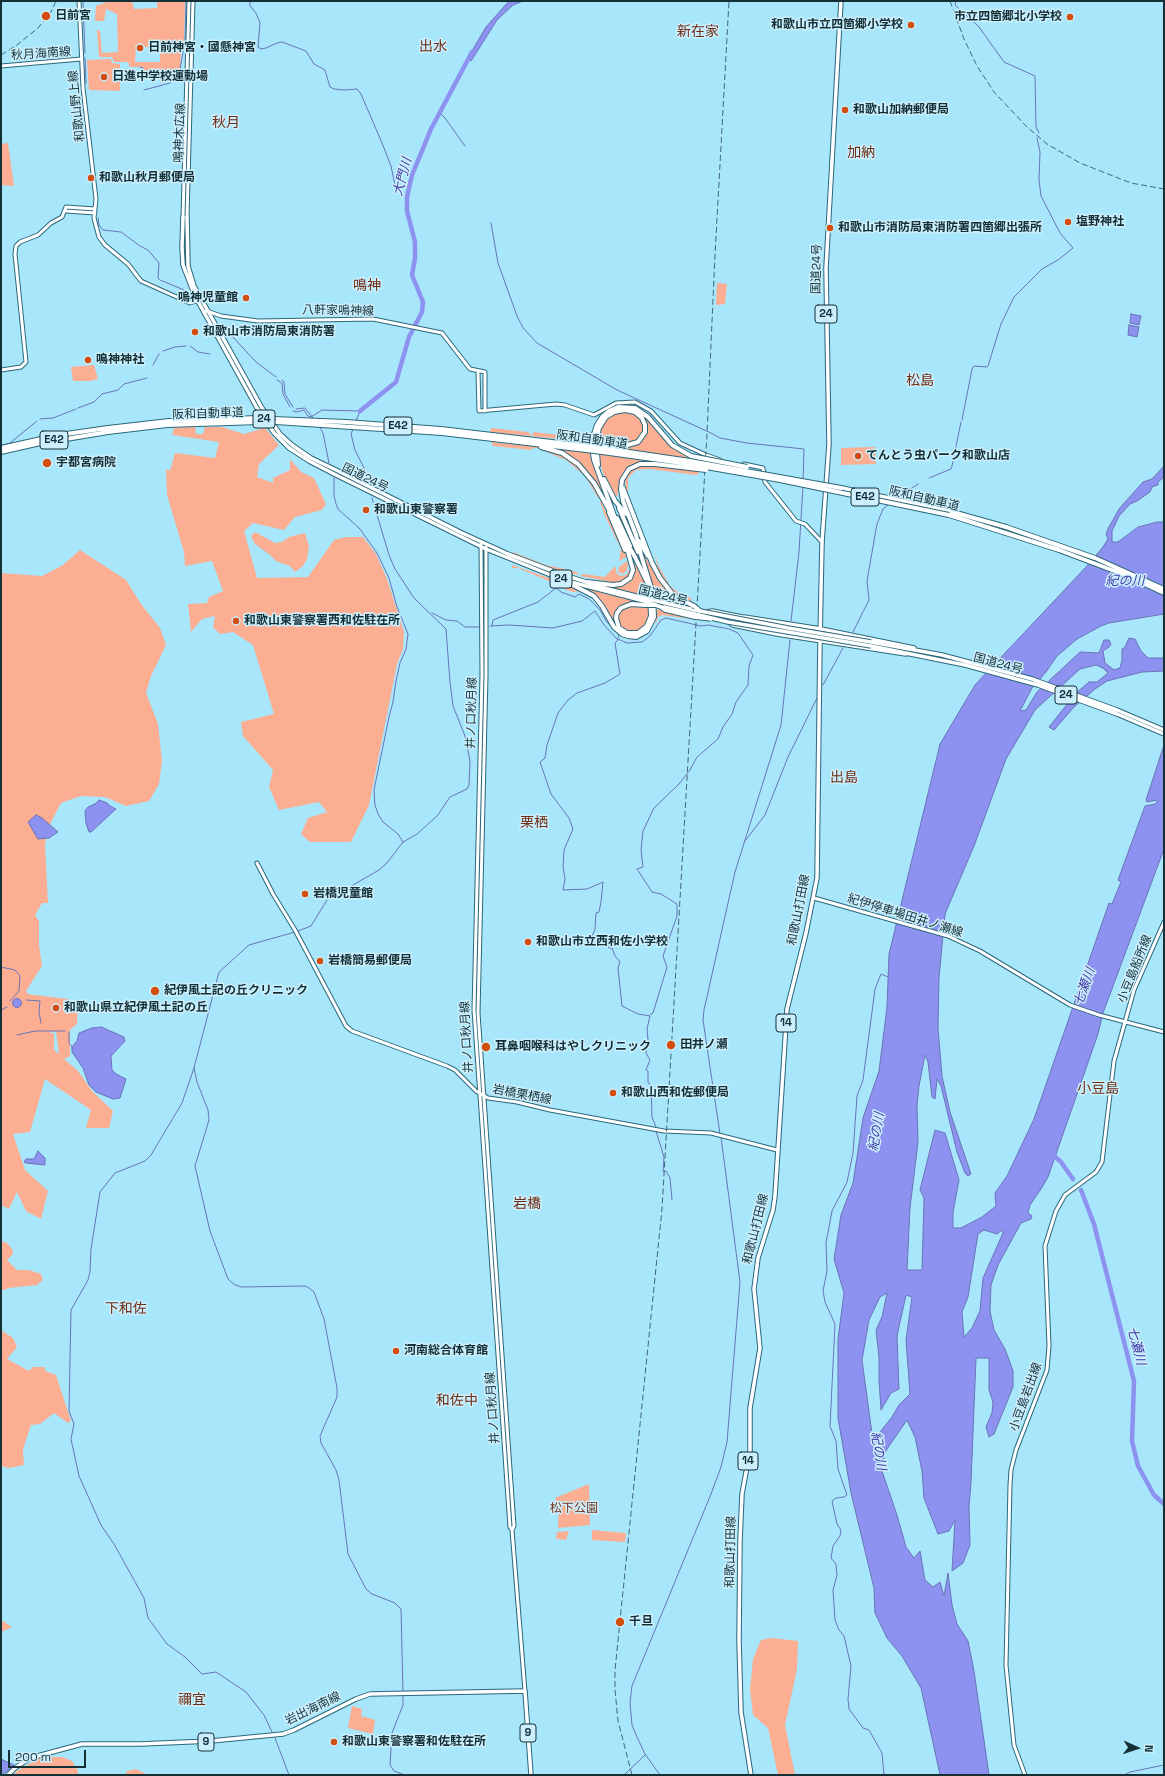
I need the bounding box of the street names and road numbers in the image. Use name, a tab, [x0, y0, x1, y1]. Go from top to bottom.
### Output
street label: 秋月海南線	[11, 45, 71, 63]
street label: 和歌山野上線	[66, 69, 88, 143]
street label: 鳴神木広線	[172, 103, 188, 163]
street label: 国道24号	[809, 244, 825, 294]
street label: 八軒家鳴神線	[302, 303, 374, 319]
road number: 24	[815, 305, 837, 323]
street label: 阪和自動車道	[172, 406, 244, 422]
road number: 24	[253, 410, 275, 428]
road number: E42	[384, 417, 412, 435]
street label: 阪和自動車道	[555, 428, 629, 452]
road number: E42	[40, 431, 68, 449]
street label: 国道24号	[339, 460, 391, 496]
street label: 阪和自動車道	[887, 484, 961, 514]
road number: E42	[851, 488, 879, 506]
road number: 24	[550, 570, 572, 588]
street label: 国道24号	[637, 583, 689, 609]
street label: 国道24号	[972, 651, 1024, 677]
street label: 井ノ口秋月線	[464, 677, 480, 749]
road number: 24	[1055, 686, 1077, 704]
street label: 和歌山打田線	[785, 873, 813, 947]
street label: 紀伊停車場田井ノ瀬線	[846, 892, 964, 940]
street label: 小豆島船所線	[1115, 933, 1155, 1005]
street label: 井ノ口秋月線	[458, 1001, 476, 1073]
road number: 14	[776, 1014, 796, 1032]
street label: 岩橋栗栖線	[491, 1082, 553, 1108]
street label: 和歌山打田線	[740, 1192, 772, 1266]
street label: 小豆島岩出線	[1007, 1361, 1045, 1433]
street label: 井ノ口秋月線	[483, 1372, 503, 1444]
road number: 14	[738, 1452, 758, 1470]
street label: 和歌山打田線	[723, 1516, 739, 1588]
street label: 岩出海南線	[283, 1689, 343, 1729]
road number: 9	[520, 1724, 536, 1742]
road number: 9	[198, 1733, 214, 1751]

